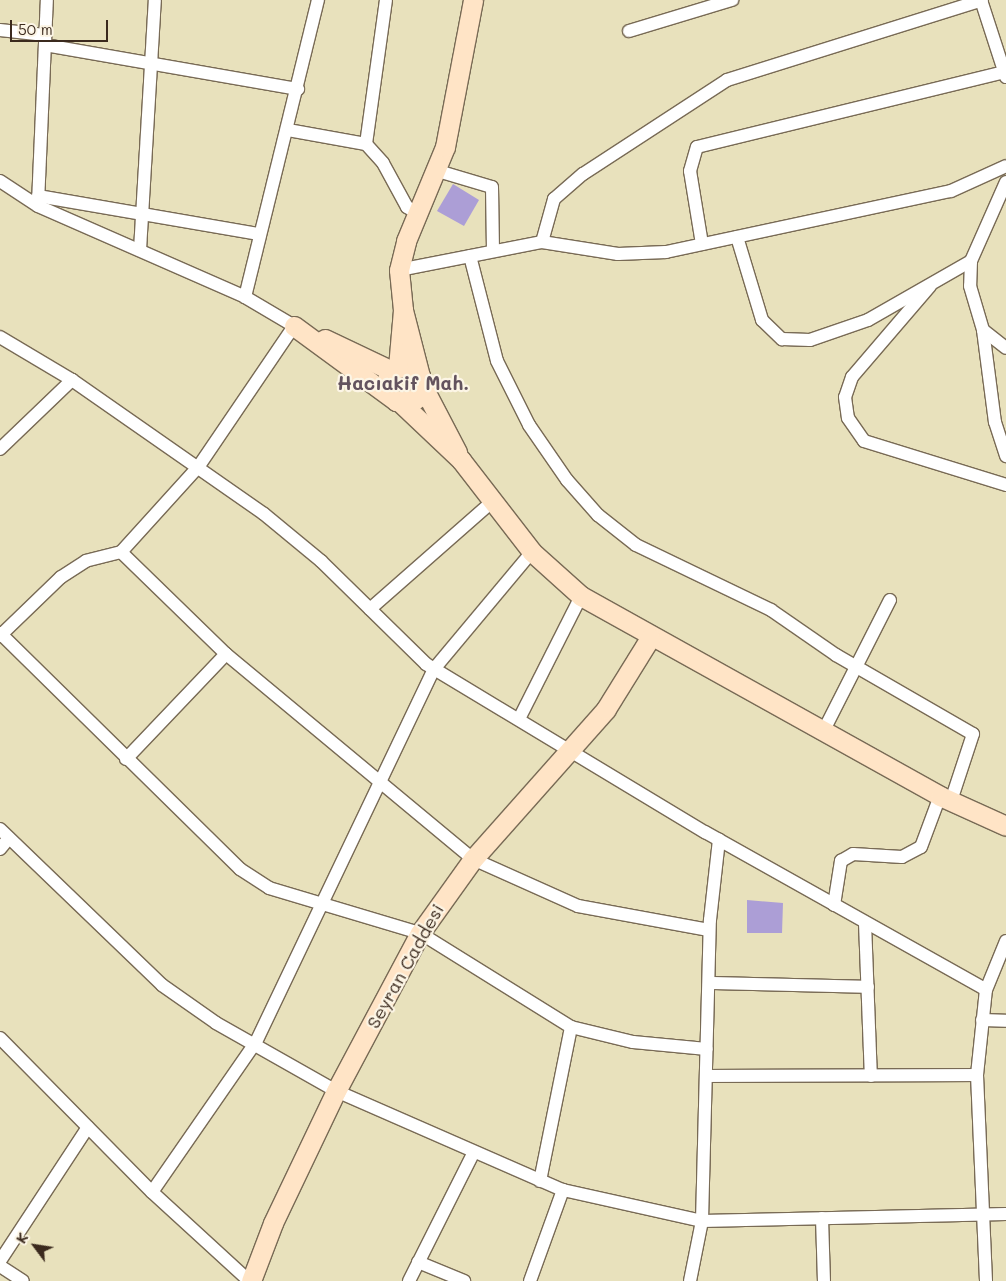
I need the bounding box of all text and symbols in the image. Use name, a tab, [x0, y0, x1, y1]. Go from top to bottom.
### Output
scale bar	[12, 10, 110, 42]
text: 50 m	[18, 19, 53, 39]
district label: Hacıakif Mah.	[337, 372, 469, 394]
street label: Seyran Caddesi	[362, 900, 448, 1032]
north arrow	[10, 1221, 60, 1271]
text: K	[11, 1229, 32, 1247]

